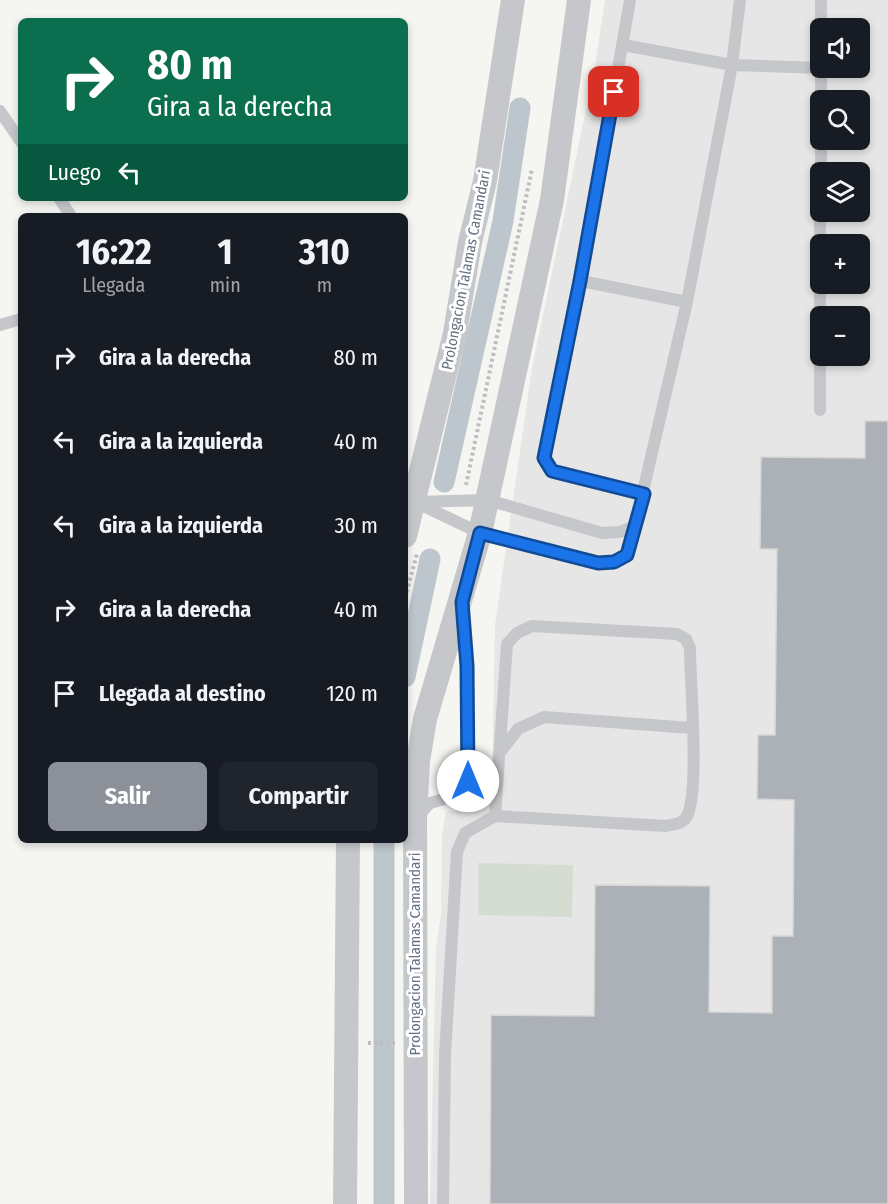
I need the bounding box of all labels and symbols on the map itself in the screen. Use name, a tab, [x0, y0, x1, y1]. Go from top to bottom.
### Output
pin	[588, 66, 639, 117]
street label: Prolongacion Talamas Camandari	[438, 169, 494, 371]
position arrow	[436, 749, 500, 813]
street label: Prolongacion Talamas Camandari	[406, 853, 424, 1055]

